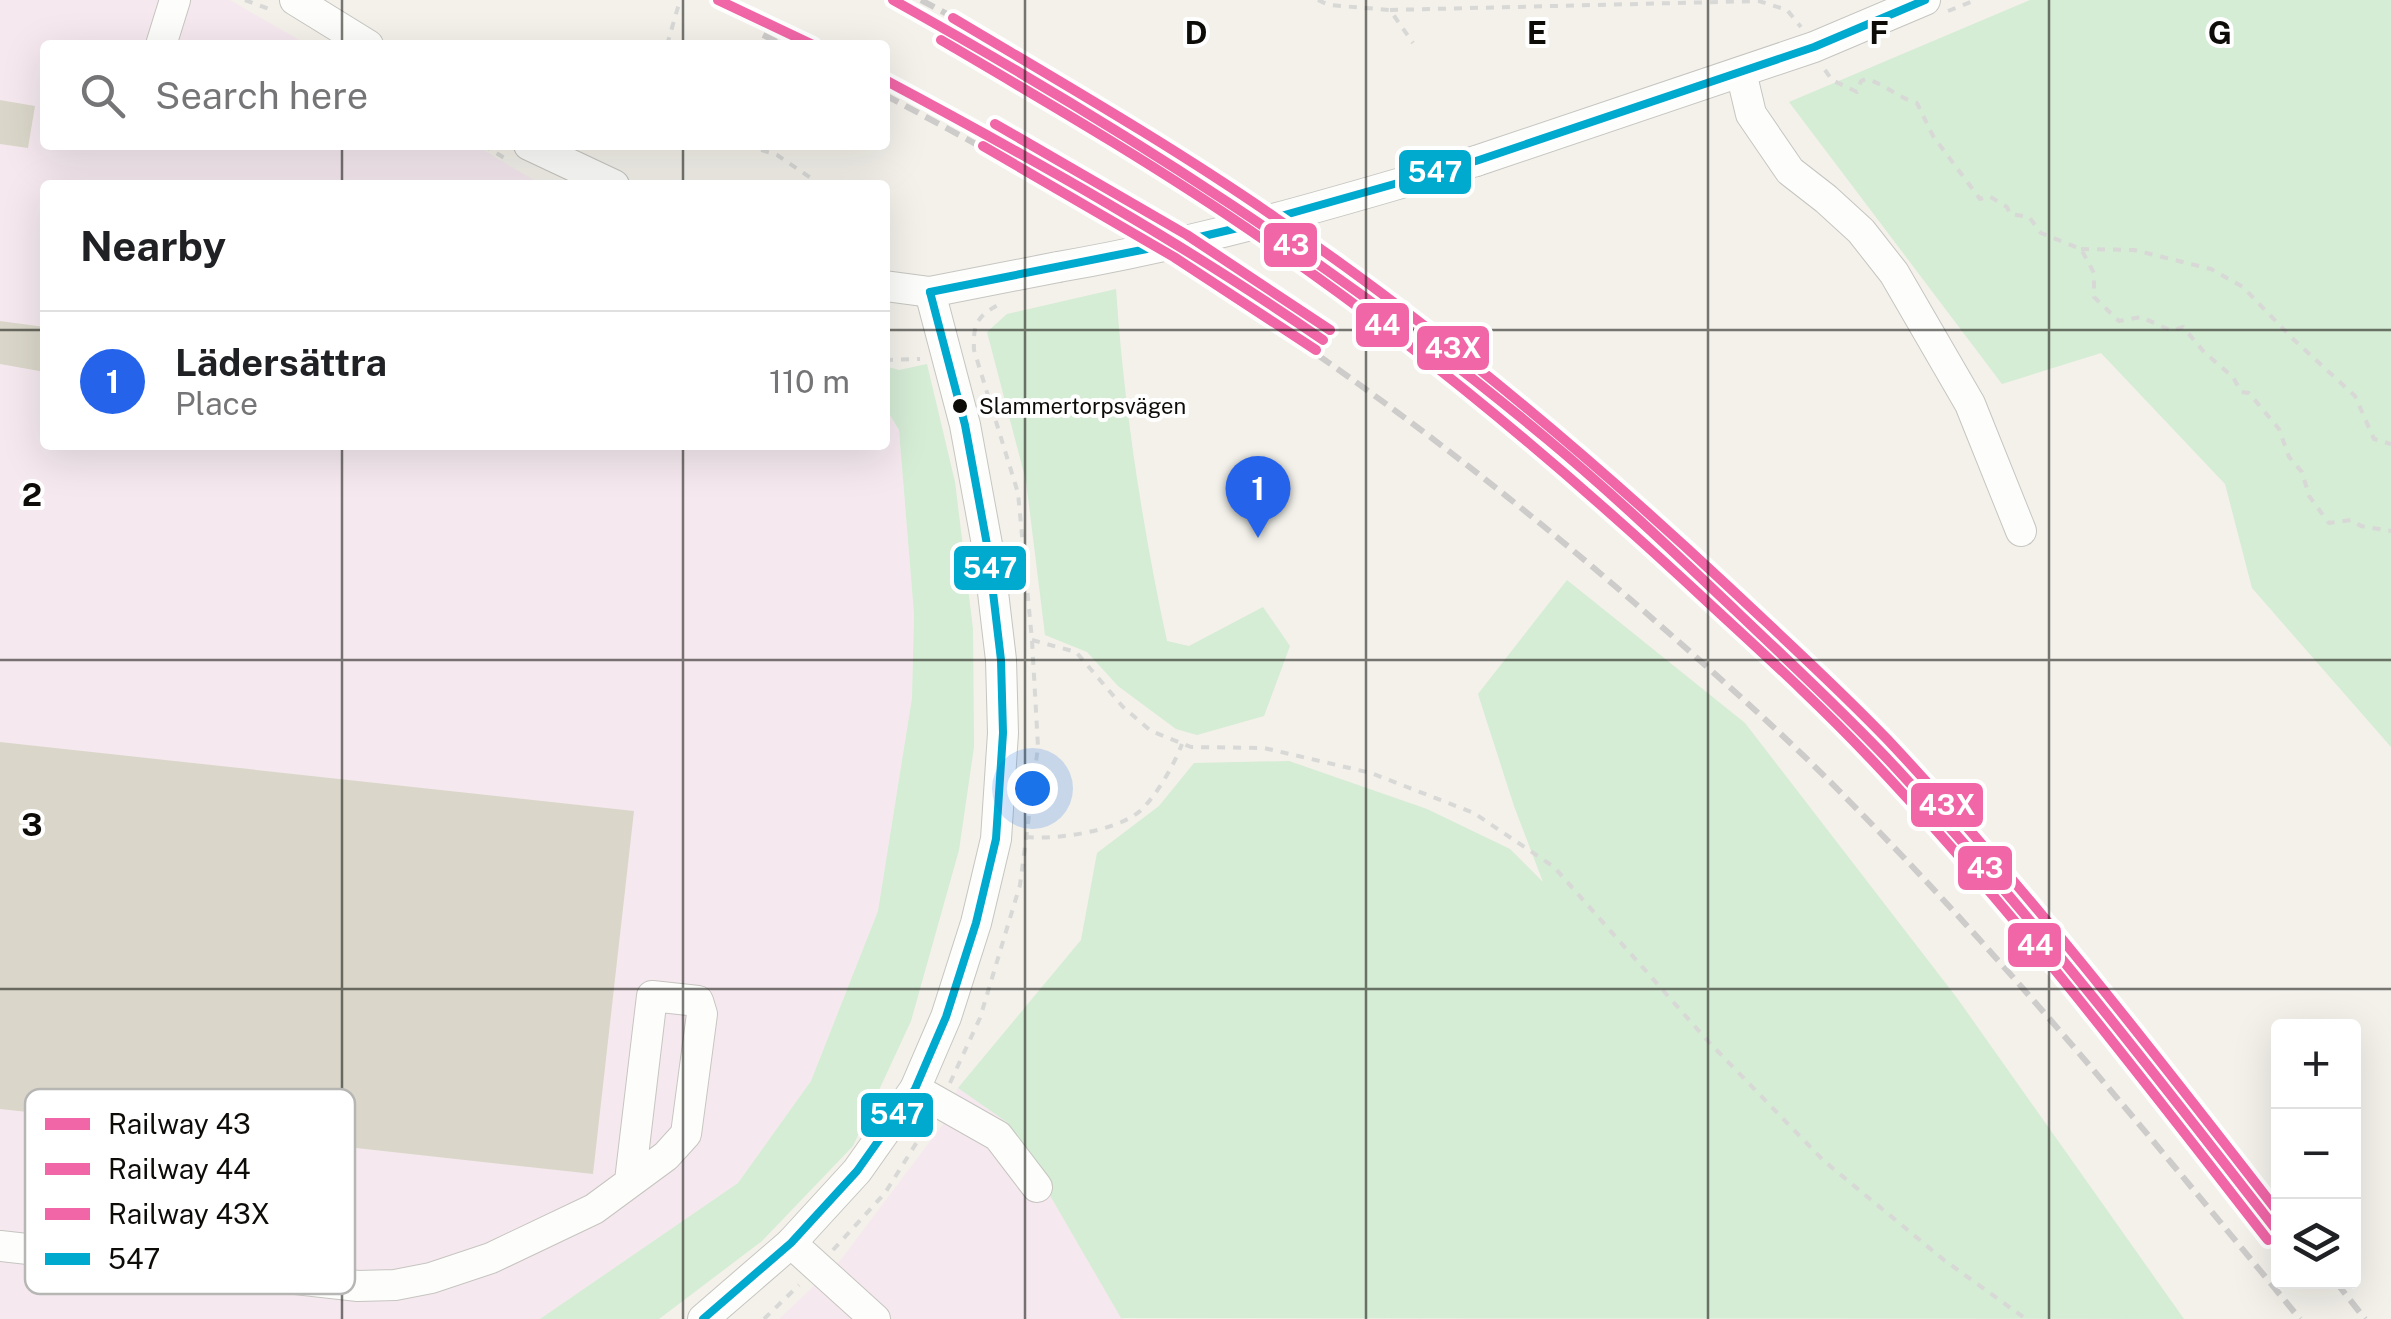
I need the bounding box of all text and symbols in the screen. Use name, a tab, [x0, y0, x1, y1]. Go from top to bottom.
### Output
text: D	[1184, 14, 1208, 51]
text: E	[1527, 14, 1547, 51]
text: F	[1869, 14, 1889, 51]
text: G	[2208, 14, 2232, 51]
search box	[40, 40, 890, 150]
icon: search	[75, 68, 130, 123]
text: Search here	[155, 73, 368, 118]
line badge: 547	[1397, 148, 1473, 196]
text: 547	[1408, 155, 1462, 188]
text: Nearby	[80, 221, 226, 270]
line badge: 43	[1262, 221, 1319, 269]
text: 43	[1273, 228, 1310, 261]
line badge: 44	[1354, 301, 1411, 349]
text: 44	[1364, 308, 1400, 341]
line badge: 43X	[1415, 324, 1491, 372]
text: 43X	[1424, 331, 1482, 364]
text: Lädersättra	[175, 340, 387, 385]
text: 1	[106, 363, 119, 400]
text: 110 m	[769, 363, 850, 400]
text: Place	[175, 385, 258, 422]
place label: Slammertorpsvägen	[979, 393, 1186, 419]
marker: Slammertorpsvägen	[950, 396, 970, 416]
pin: 1	[1226, 456, 1290, 538]
text: 2	[22, 476, 42, 513]
line badge: 547	[952, 544, 1028, 592]
text: 547	[963, 551, 1017, 584]
your location	[1007, 763, 1058, 814]
line badge: 43X	[1909, 781, 1985, 829]
text: 43X	[1918, 788, 1976, 821]
text: 3	[21, 806, 43, 843]
line badge: 43	[1956, 844, 2014, 892]
text: 43	[1967, 851, 2004, 884]
line badge: 44	[2006, 921, 2063, 969]
text: 44	[2017, 928, 2053, 961]
map controls	[2271, 1019, 2361, 1289]
button: +	[2271, 1019, 2361, 1109]
legend	[25, 1089, 355, 1294]
line badge: 547	[859, 1091, 935, 1139]
text: 547	[870, 1097, 924, 1130]
text: Railway 43	[108, 1107, 251, 1140]
button: −	[2271, 1109, 2361, 1199]
text: Railway 44	[108, 1152, 251, 1185]
text: Railway 43X	[108, 1197, 270, 1230]
button: layers	[2271, 1199, 2361, 1289]
text: 547	[108, 1242, 160, 1275]

